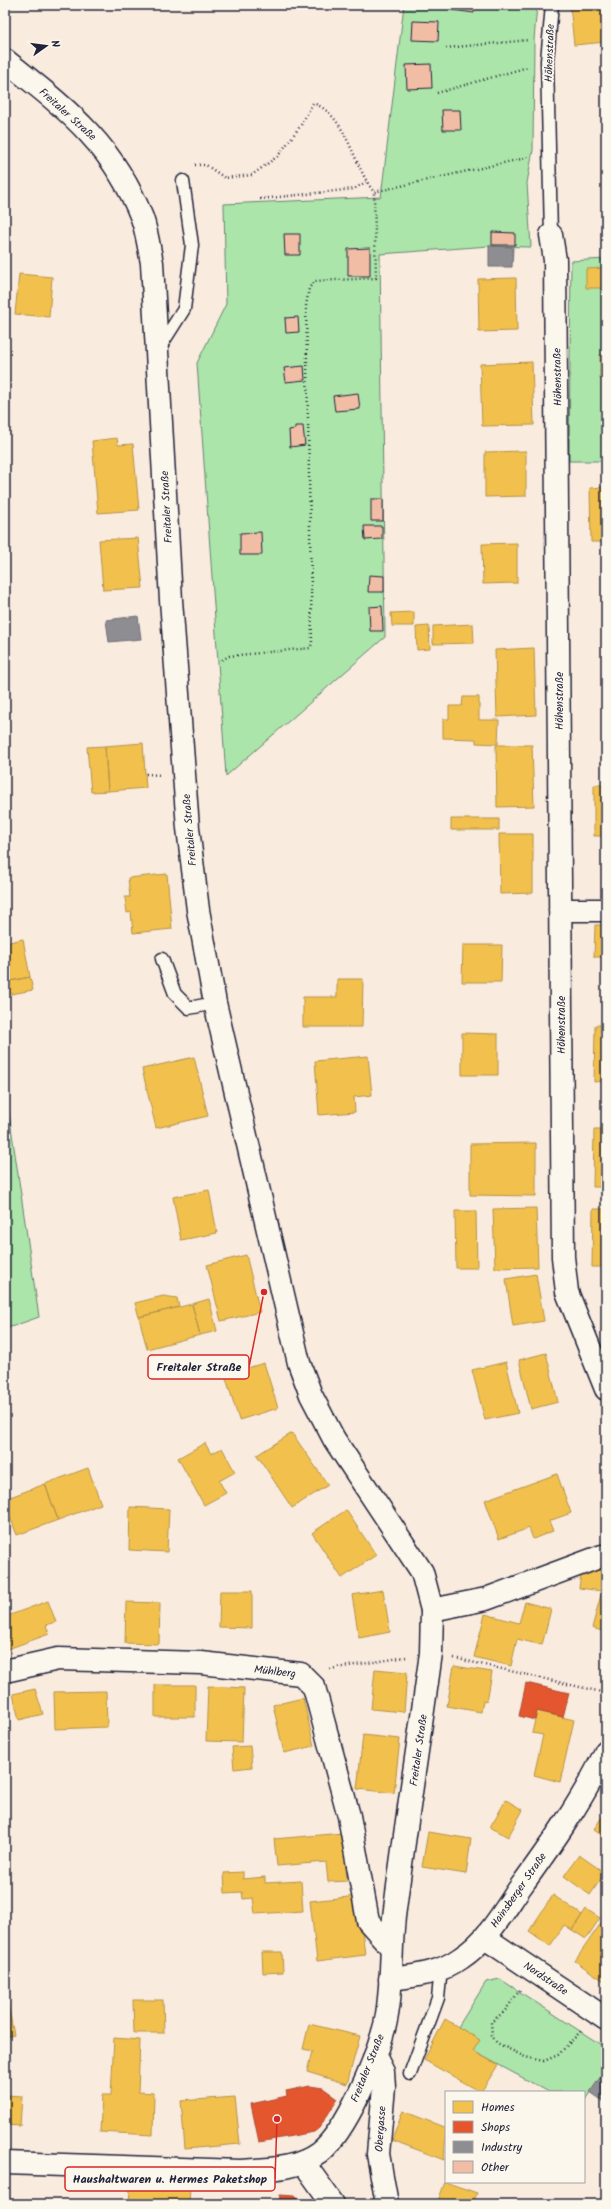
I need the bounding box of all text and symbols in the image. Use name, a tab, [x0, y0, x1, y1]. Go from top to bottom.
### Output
street label: Höhenstraße	[540, 24, 560, 82]
north arrow	[26, 26, 66, 66]
text: N	[45, 38, 64, 49]
street label: Freitaler Straße	[34, 84, 100, 146]
street label: Höhenstraße	[548, 348, 568, 406]
street label: Freitaler Straße	[156, 470, 178, 544]
street label: Höhenstraße	[551, 672, 569, 730]
street label: Freitaler Straße	[178, 793, 202, 867]
street label: Höhenstraße	[553, 996, 571, 1054]
callout: Freitaler Straße	[148, 1355, 249, 1379]
text: Freitaler Straße	[157, 1358, 242, 1377]
street label: Mühlberg	[253, 1661, 297, 1683]
street label: Freitaler Straße	[405, 1713, 433, 1787]
street label: Hainsberger Straße	[486, 1849, 552, 1932]
street label: Nordstraße	[519, 1957, 572, 2000]
street label: Freitaler Straße	[346, 2031, 390, 2105]
legend	[445, 2091, 585, 2183]
text: Homes	[481, 2098, 515, 2117]
street label: Obergasse	[370, 2106, 392, 2153]
text: Shops	[481, 2118, 510, 2137]
text: Industry	[481, 2138, 523, 2157]
text: Other	[481, 2158, 510, 2177]
callout: Haushaltwaren u. Hermes Paketshop	[65, 2167, 275, 2191]
text: Haushaltwaren u. Hermes Paketshop	[73, 2170, 268, 2189]

